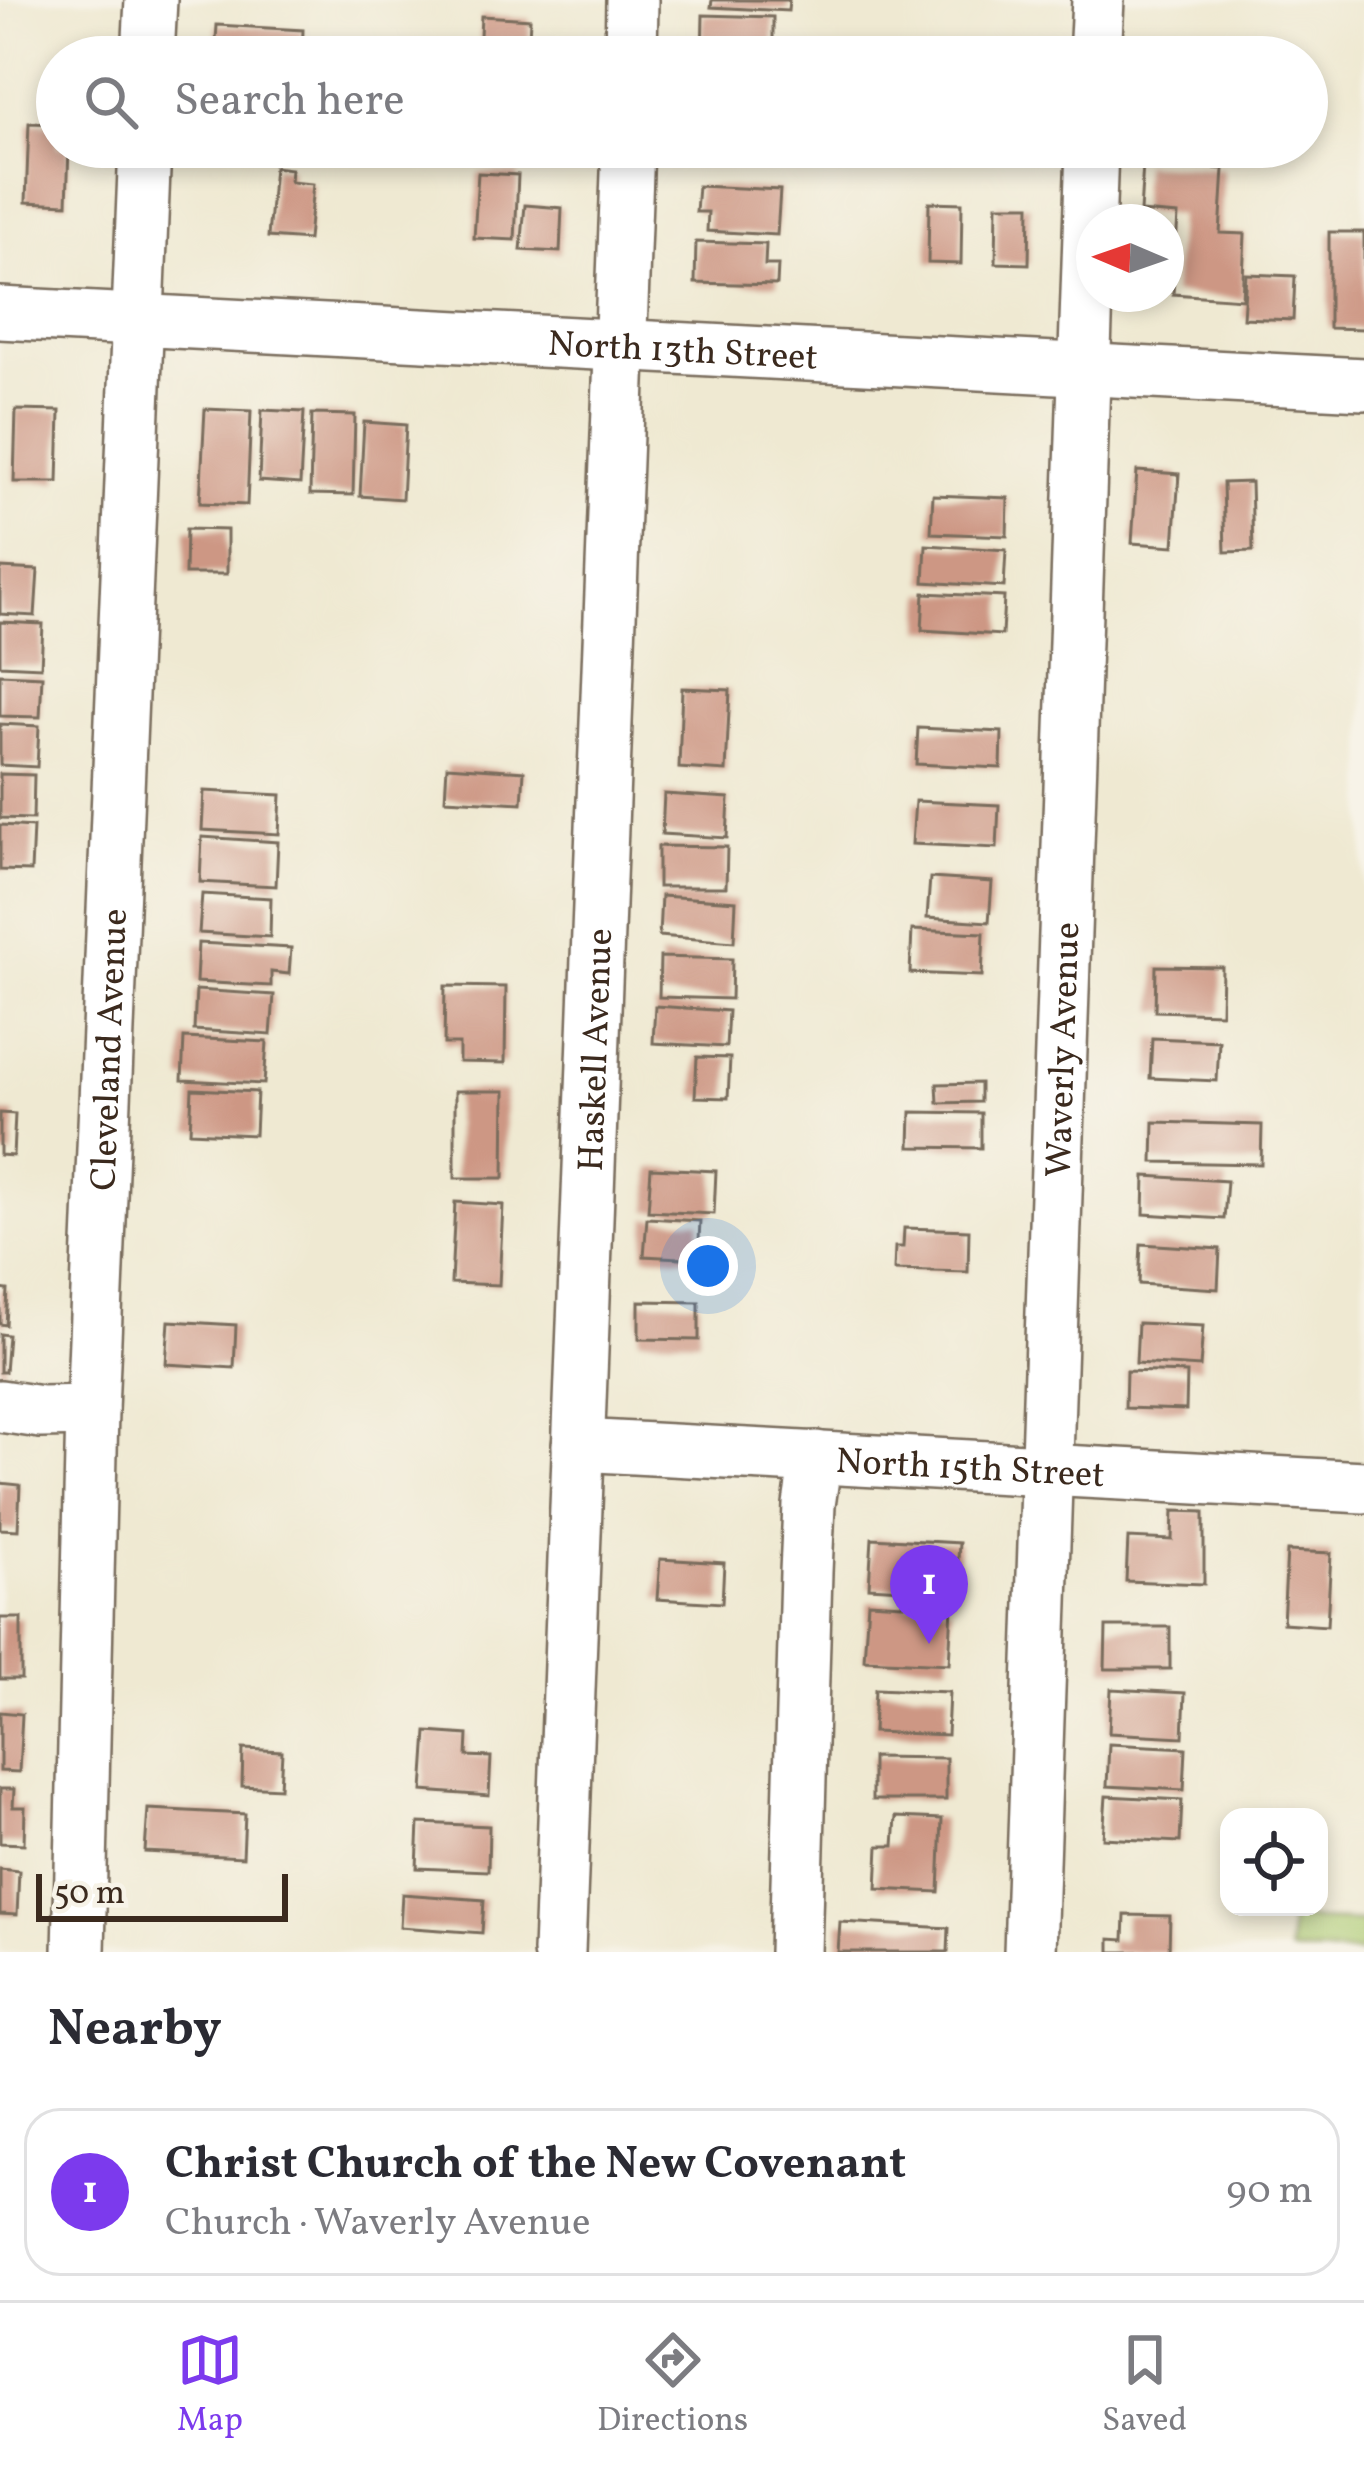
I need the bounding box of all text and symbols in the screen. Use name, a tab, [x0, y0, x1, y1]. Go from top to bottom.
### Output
search box	[36, 36, 1328, 168]
icon: search	[78, 69, 144, 135]
text: Search here	[174, 71, 405, 134]
north arrow	[1076, 204, 1184, 312]
street label: North 13th Street	[547, 321, 819, 385]
street label: Cleveland Avenue	[80, 908, 142, 1192]
street label: Waverly Avenue	[1036, 921, 1094, 1178]
street label: Haskell Avenue	[568, 927, 627, 1172]
your location	[678, 1236, 738, 1296]
street label: North 15th Street	[834, 1438, 1106, 1502]
pin: 1	[890, 1545, 968, 1644]
map controls	[1220, 1808, 1328, 1916]
button: locate	[1220, 1808, 1328, 1916]
scale bar	[36, 1868, 288, 1921]
text: 50 m	[54, 1872, 125, 1918]
text: Nearby	[48, 1995, 222, 2066]
text: Christ Church of the New Covenant	[165, 2134, 906, 2197]
text: 1	[82, 2165, 98, 2219]
text: 90 m	[1226, 2165, 1313, 2219]
text: Church · Waverly Avenue	[165, 2197, 590, 2251]
tab: Map	[177, 2327, 243, 2445]
tab: Directions	[597, 2327, 748, 2445]
tab: Saved	[1102, 2327, 1187, 2445]

